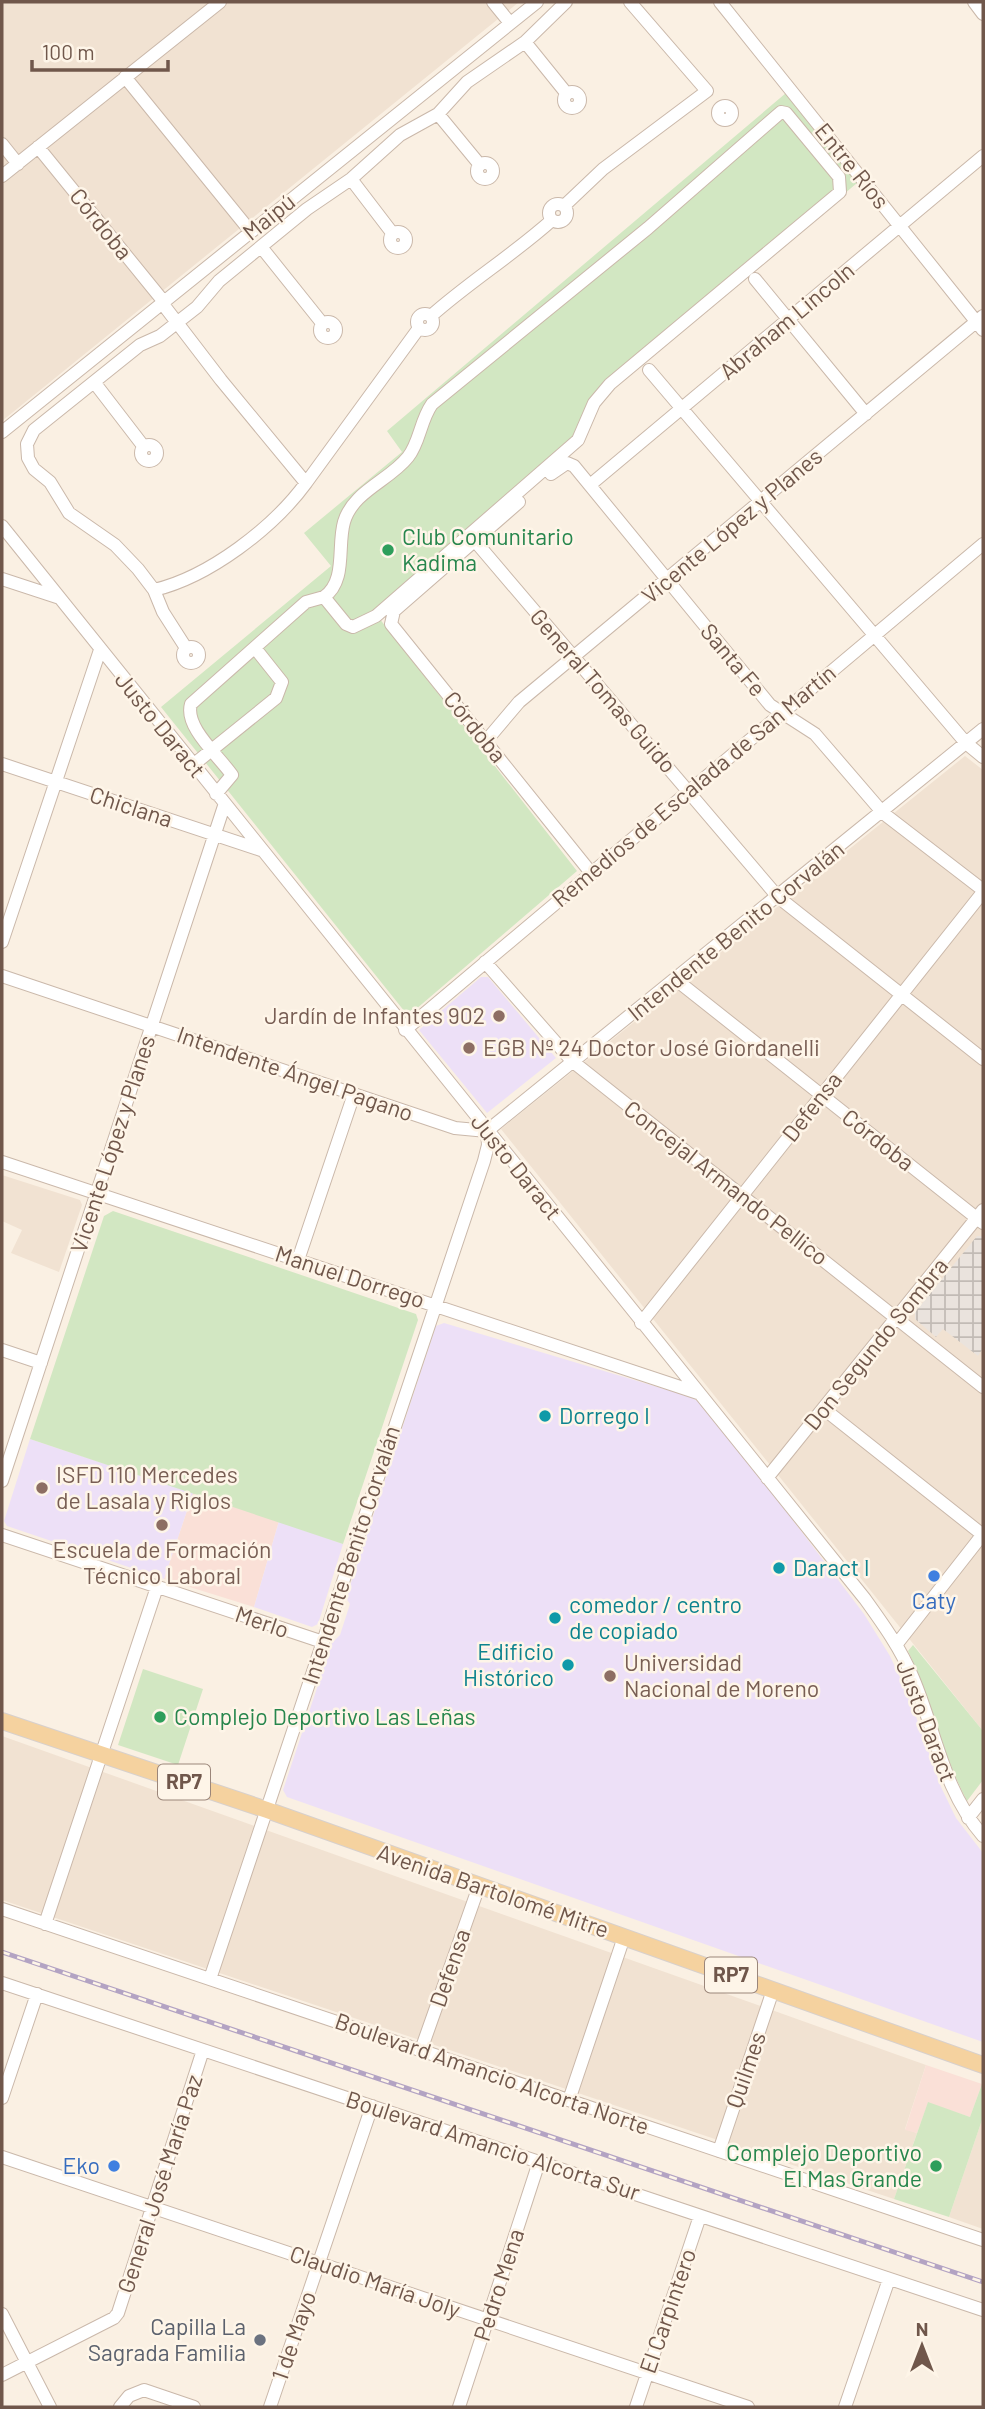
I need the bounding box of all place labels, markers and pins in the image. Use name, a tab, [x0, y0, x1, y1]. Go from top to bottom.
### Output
place label: Club Comunitario Kadima	[402, 522, 574, 576]
marker: Club Comunitario Kadima	[380, 542, 396, 558]
place label: Jardín de Infantes 902	[265, 1001, 485, 1029]
marker: Jardín de Infantes 902	[491, 1008, 507, 1024]
place label: EGB Nº 24 Doctor José Giordanelli	[483, 1033, 820, 1061]
marker: EGB Nº 24 Doctor José Giordanelli	[461, 1040, 477, 1056]
place label: Dorrego I	[559, 1401, 650, 1429]
marker: Dorrego I	[537, 1408, 553, 1424]
place label: ISFD 110 Mercedes de Lasala y Riglos	[56, 1460, 238, 1514]
marker: ISFD 110 Mercedes de Lasala y Riglos	[34, 1480, 50, 1496]
marker: Escuela de Formación Técnico Laboral	[154, 1517, 170, 1533]
place label: Escuela de Formación Técnico Laboral	[53, 1535, 271, 1589]
place label: Daract I	[793, 1553, 870, 1581]
marker: Daract I	[771, 1560, 787, 1576]
marker: Caty	[926, 1568, 942, 1584]
place label: Caty	[912, 1586, 957, 1614]
place label: comedor / centro de copiado	[569, 1590, 742, 1644]
marker: comedor / centro de copiado	[547, 1610, 563, 1626]
place label: Edificio Histórico	[463, 1637, 554, 1691]
place label: Universidad Nacional de Moreno	[624, 1648, 819, 1702]
marker: Edificio Histórico	[560, 1657, 576, 1673]
marker: Universidad Nacional de Moreno	[602, 1668, 618, 1684]
place label: Complejo Deportivo Las Leñas	[174, 1702, 476, 1730]
marker: Complejo Deportivo Las Leñas	[152, 1709, 168, 1725]
place label: Complejo Deportivo El Mas Grande	[726, 2138, 922, 2192]
place label: Eko	[62, 2151, 100, 2179]
marker: Eko	[106, 2158, 122, 2174]
marker: Complejo Deportivo El Mas Grande	[928, 2158, 944, 2174]
place label: Capilla La Sagrada Familia	[88, 2312, 246, 2366]
marker: Capilla La Sagrada Familia	[252, 2332, 268, 2348]

